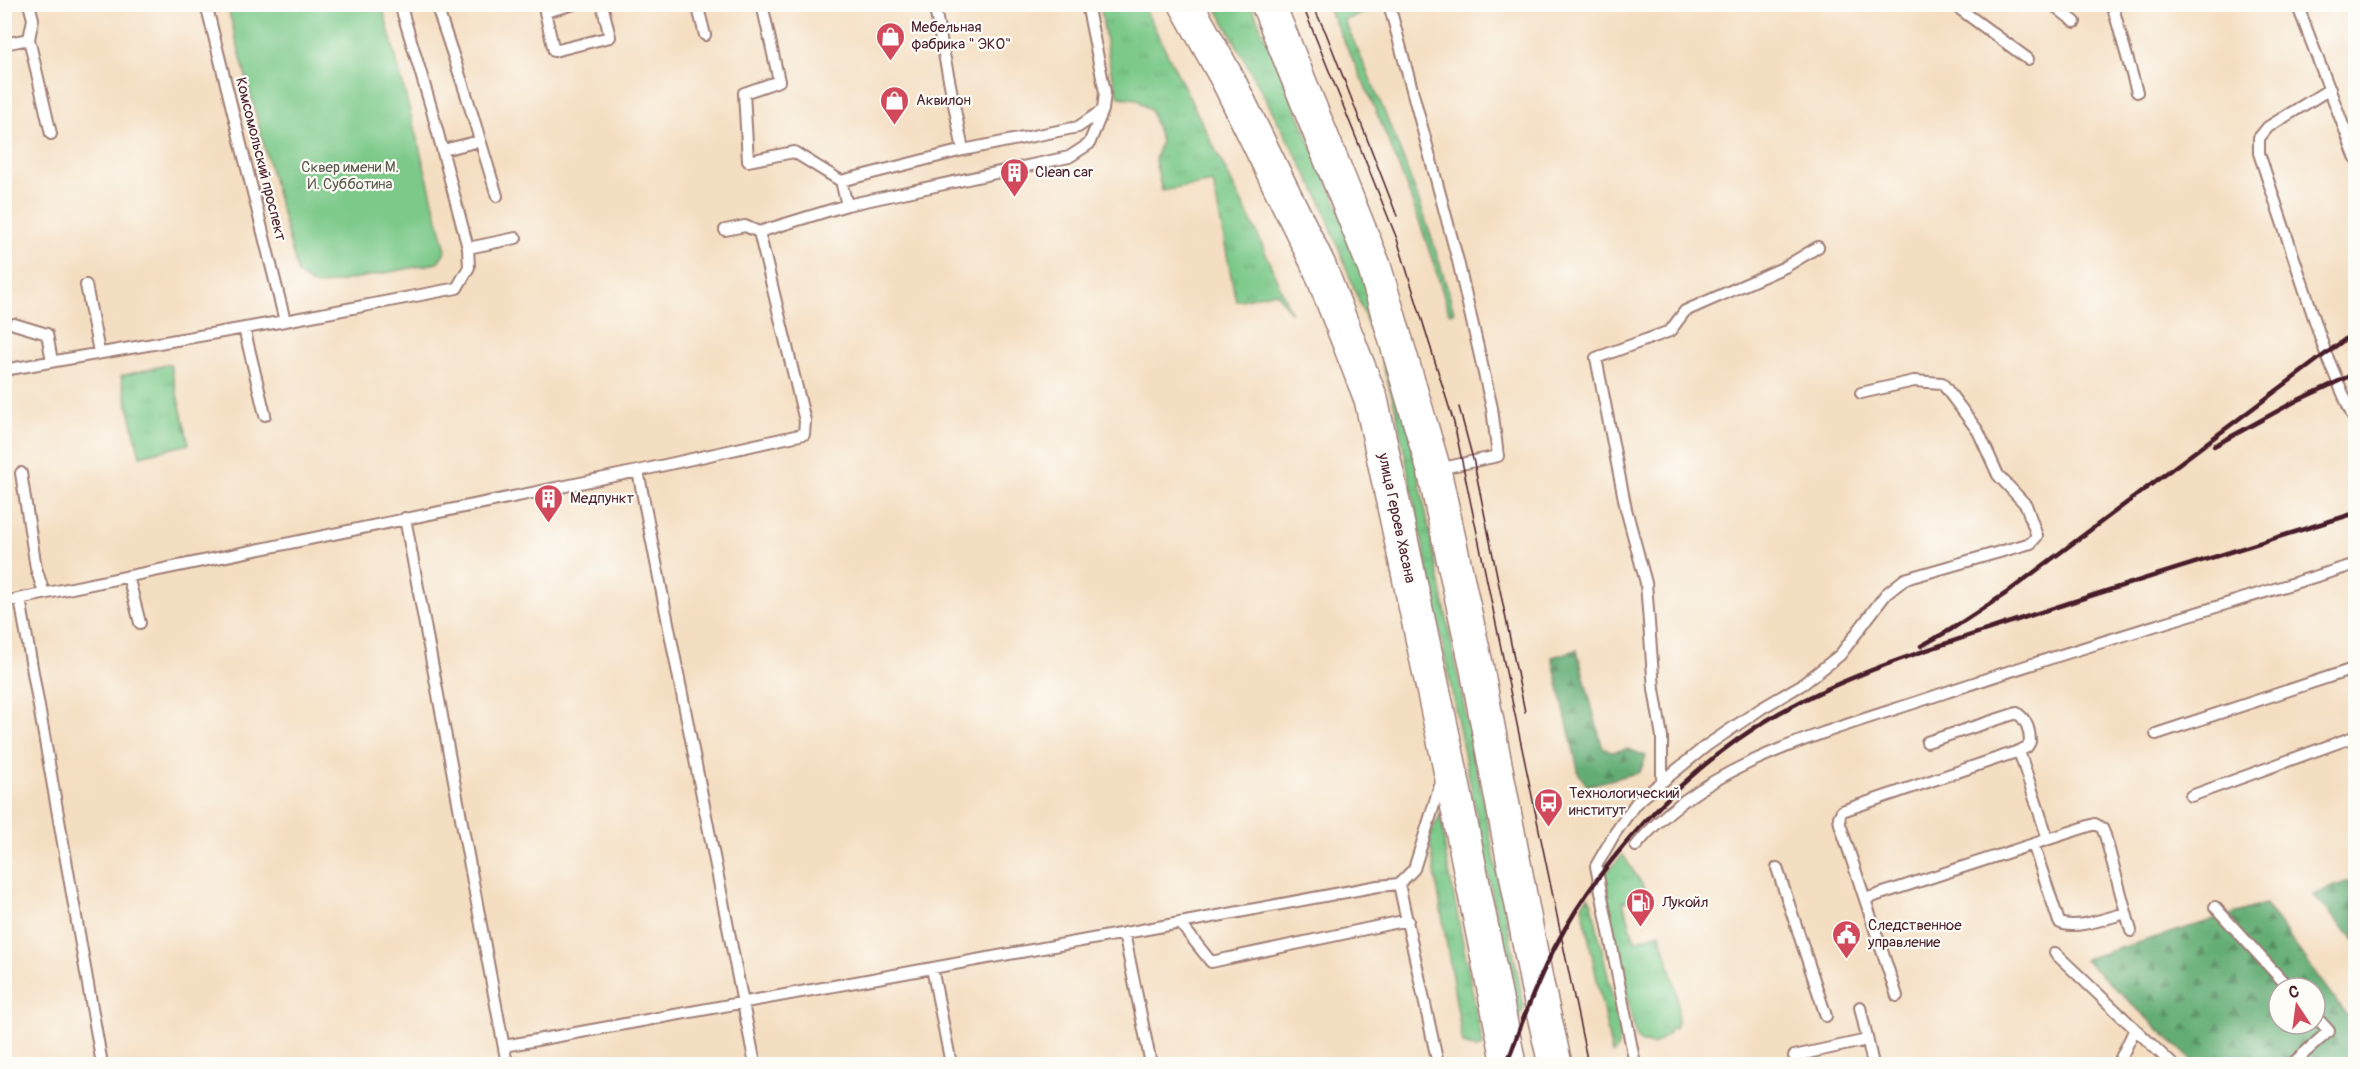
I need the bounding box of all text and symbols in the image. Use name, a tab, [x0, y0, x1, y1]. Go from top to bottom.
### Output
place label: Мебельная фабрика " ЭКО"	[911, 18, 1011, 54]
shop icon: Мебельная фабрика " ЭКО"	[874, 20, 906, 62]
street label: Комсомольский проспект	[231, 75, 290, 243]
shop icon: Аквилон	[879, 84, 911, 126]
place label: Аквилон	[916, 91, 971, 110]
building icon: Clean car	[998, 156, 1030, 198]
park label: Сквер имени М. И. Субботина	[301, 158, 399, 194]
place label: Clean car	[1035, 163, 1094, 182]
street label: улица Героев Хасана	[1373, 450, 1420, 585]
building icon: Медпункт	[533, 482, 565, 524]
place label: Медпункт	[570, 489, 634, 508]
place label: Технологический институт	[1569, 784, 1680, 820]
bus stop icon: Технологический институт	[1532, 786, 1564, 828]
fuel station icon: Лукойл	[1625, 886, 1657, 928]
place label: Лукойл	[1661, 893, 1708, 912]
place label: Следственное управление	[1867, 916, 1962, 952]
public building icon: Следственное управление	[1831, 918, 1863, 960]
north arrow	[2267, 976, 2327, 1036]
text: С	[2287, 981, 2301, 1003]

